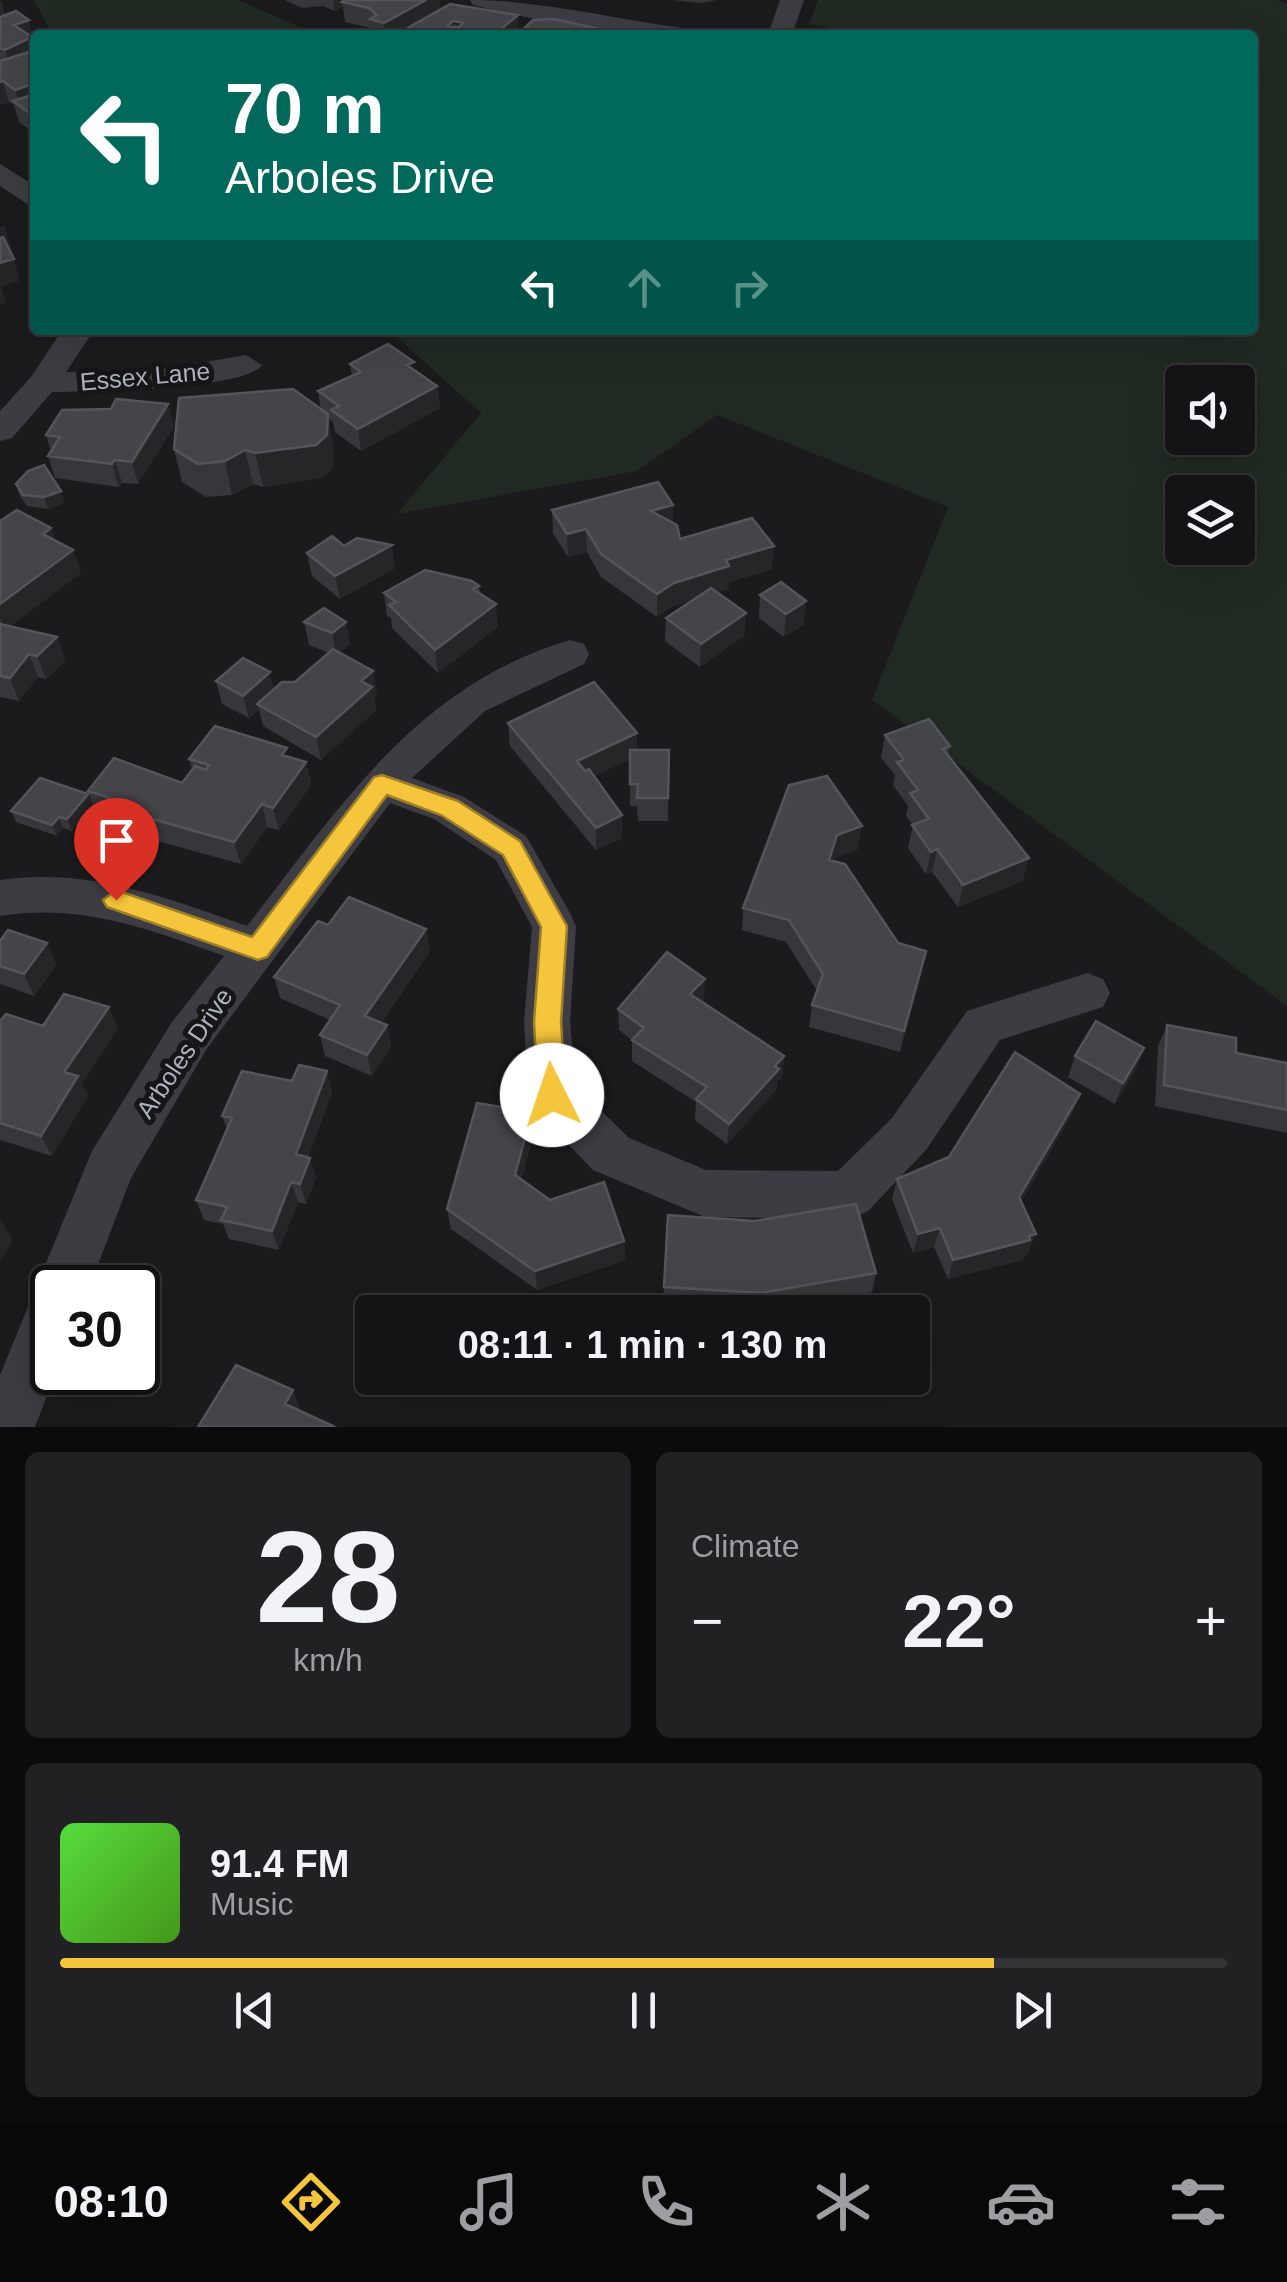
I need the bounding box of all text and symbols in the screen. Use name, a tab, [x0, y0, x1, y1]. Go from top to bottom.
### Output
icon: left	[60, 70, 190, 200]
text: 70 m	[225, 70, 385, 148]
text: Arboles Drive	[225, 152, 495, 203]
icon: left	[512, 260, 567, 315]
icon: ahead	[617, 260, 672, 315]
icon: right	[722, 260, 777, 315]
street label: Essex Lane	[79, 356, 211, 396]
map controls	[1165, 365, 1255, 565]
button: sound	[1165, 365, 1255, 455]
button: layers	[1165, 475, 1255, 565]
pin	[74, 798, 159, 901]
icon: arrive	[89, 813, 144, 868]
street label: Arboles Drive	[130, 983, 238, 1123]
position arrow	[500, 1043, 604, 1147]
speed limit sign: 30	[30, 1265, 160, 1395]
text: 08:11 · 1 min · 130 m	[458, 1324, 827, 1366]
text: 28	[256, 1504, 400, 1650]
text: Climate	[691, 1528, 799, 1564]
text: 22°	[902, 1579, 1016, 1663]
text: −	[691, 1590, 723, 1652]
text: +	[1195, 1590, 1227, 1652]
text: km/h	[293, 1642, 363, 1678]
text: 91.4 FM	[210, 1843, 349, 1885]
text: Music	[210, 1886, 294, 1922]
icon: previous	[227, 1983, 282, 2038]
icon: pause	[616, 1983, 671, 2038]
icon: next	[1005, 1983, 1060, 2038]
icon: directions	[276, 2167, 346, 2237]
icon: music	[454, 2167, 524, 2237]
icon: phone	[631, 2167, 701, 2237]
icon: climate	[808, 2167, 878, 2237]
icon: car	[986, 2167, 1056, 2237]
icon: filters	[1163, 2167, 1233, 2237]
text: 08:10	[54, 2176, 169, 2227]

